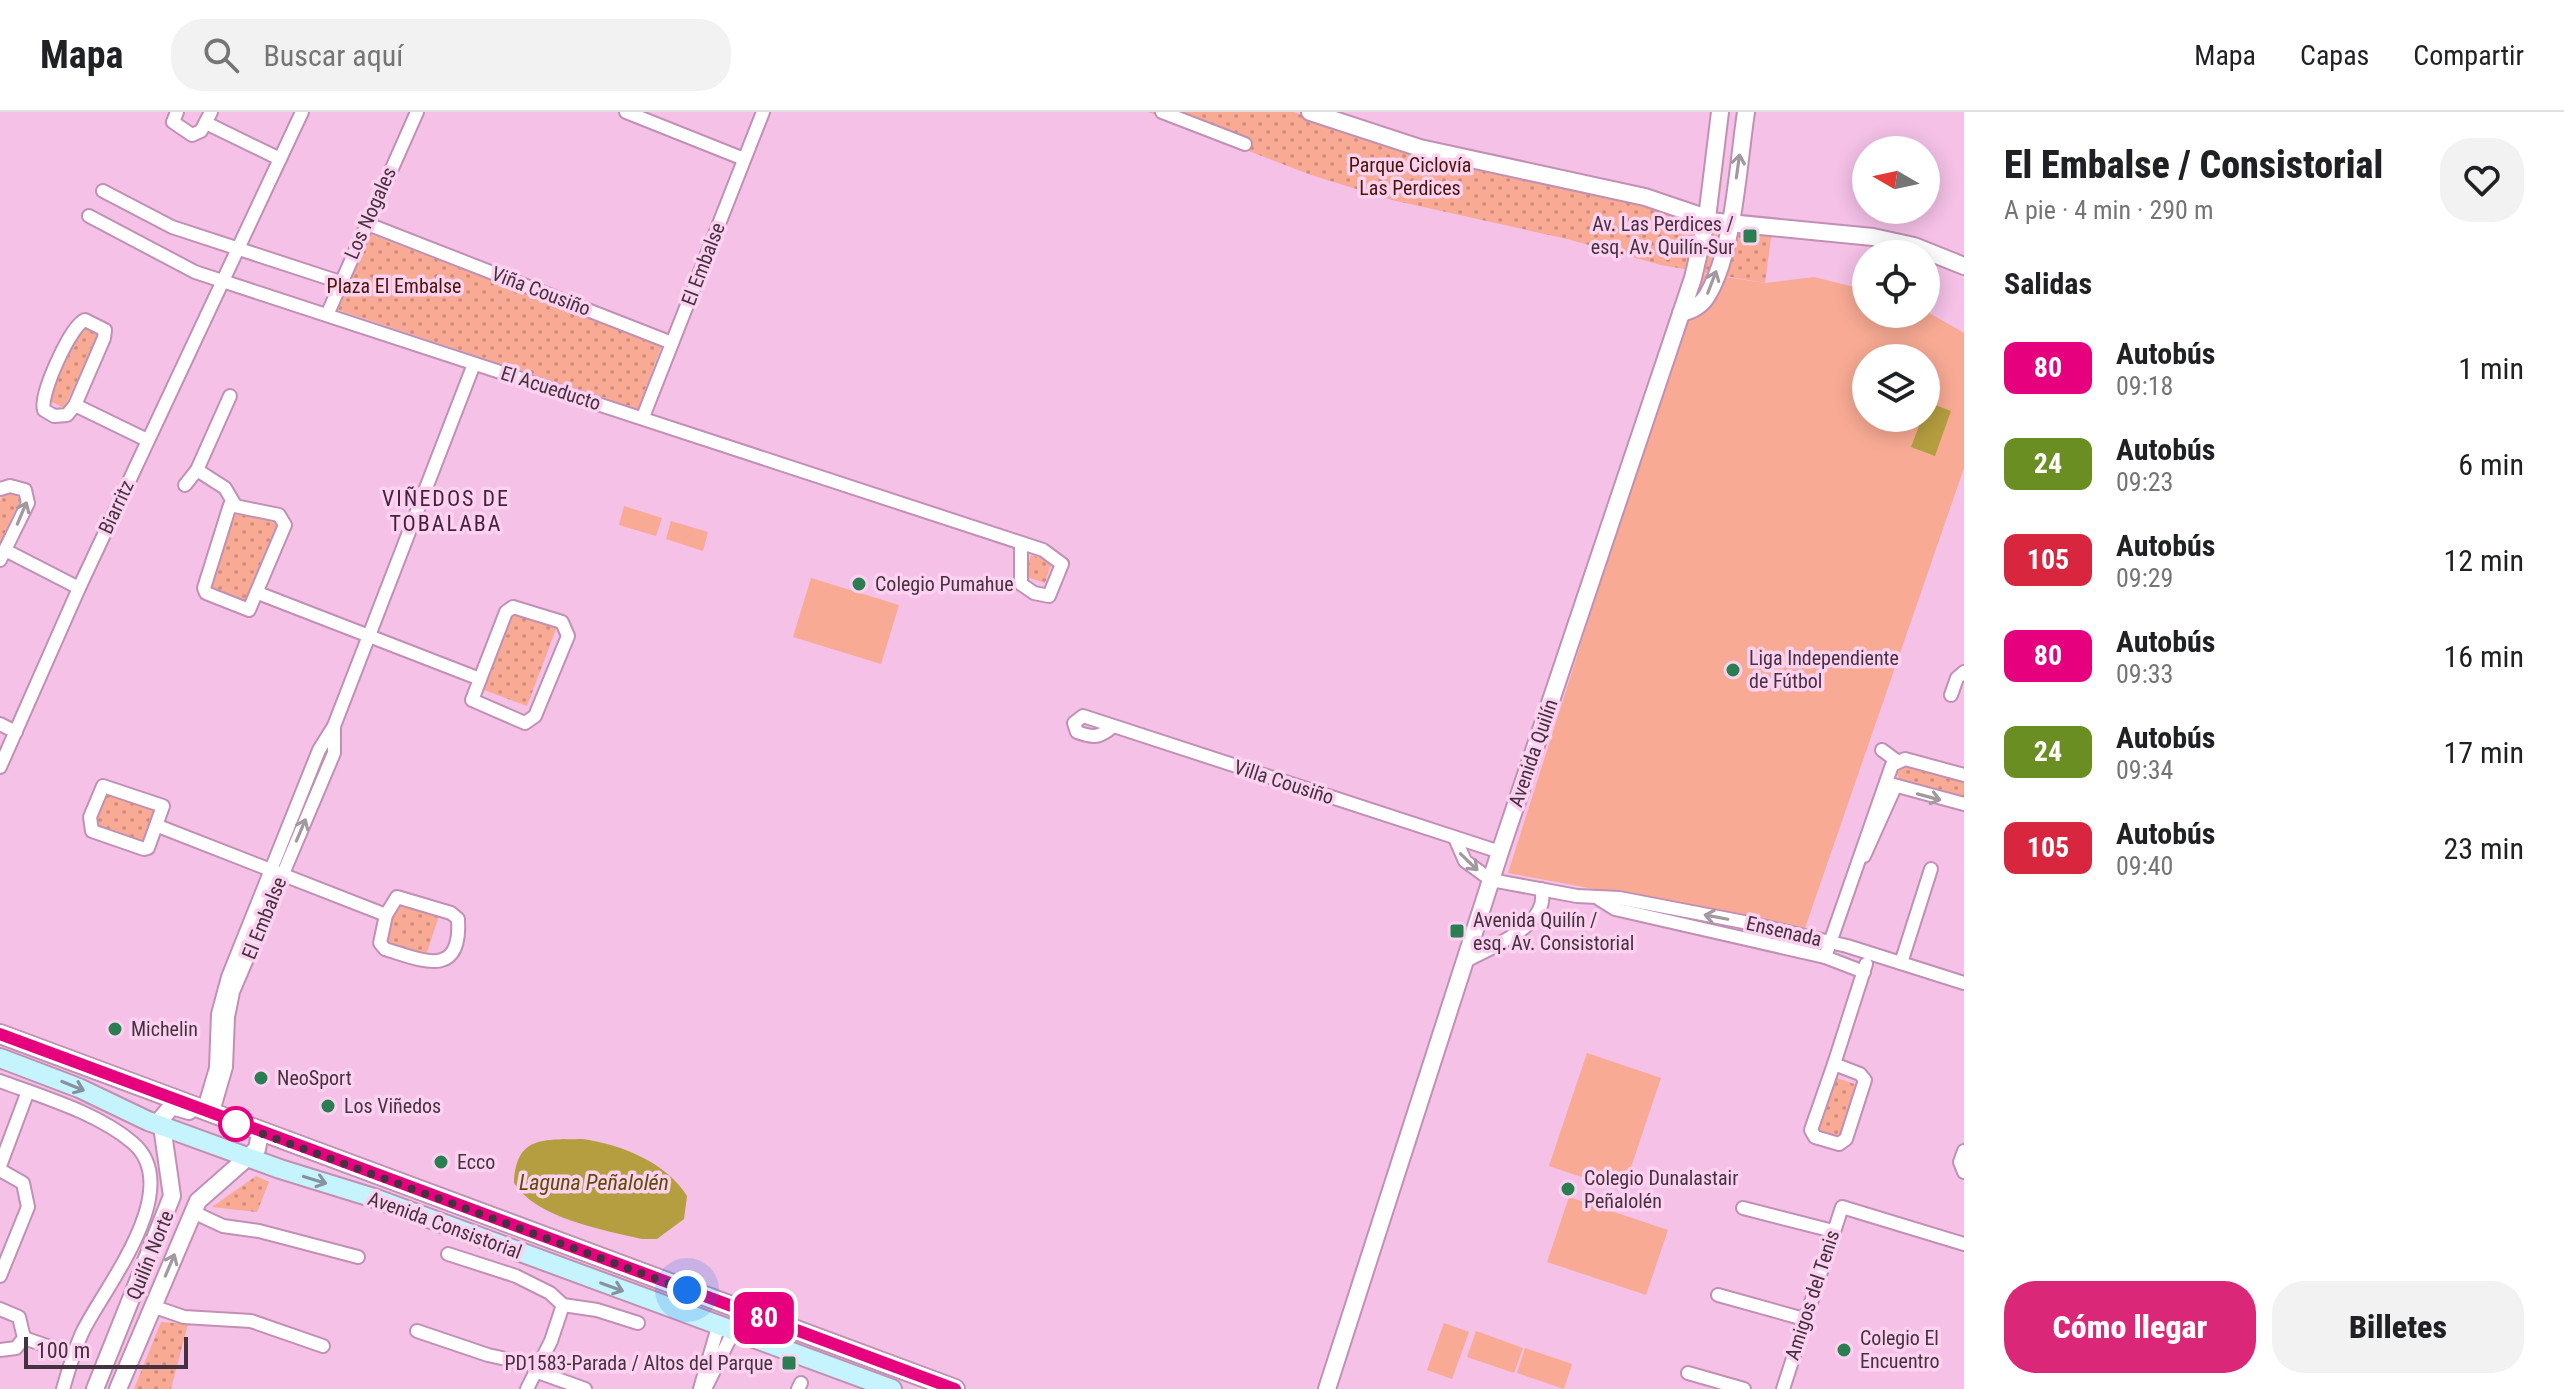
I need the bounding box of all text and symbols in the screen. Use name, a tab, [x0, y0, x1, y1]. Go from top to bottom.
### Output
search box	[171, 19, 731, 91]
text: Mapa	[40, 33, 123, 77]
icon: search	[199, 33, 243, 77]
text: Buscar aquí	[263, 38, 403, 73]
text: Mapa	[2194, 39, 2256, 72]
text: Capas	[2300, 39, 2369, 72]
text: Compartir	[2413, 39, 2524, 72]
north arrow	[1852, 136, 1940, 224]
map controls	[1852, 136, 1940, 432]
button: heart	[2440, 138, 2524, 222]
text: El Embalse / Consistorial	[2004, 143, 2383, 187]
park label: Parque Ciclovía Las Perdices	[1349, 153, 1471, 200]
one-way arrow	[1731, 154, 1746, 179]
street label: Los Nogales	[339, 163, 401, 263]
text: A pie · 4 min · 290 m	[2004, 195, 2213, 225]
place label: Av. Las Perdices / esq. Av. Quilín-Sur	[1591, 212, 1734, 259]
street label: El Embalse	[676, 219, 730, 309]
marker: Av. Las Perdices / esq. Av. Quilín-Sur	[1741, 227, 1759, 245]
button: locate	[1852, 240, 1940, 328]
street label: Viña Cousiño	[488, 261, 594, 321]
text: Salidas	[2004, 266, 2092, 301]
one-way arrow	[1706, 271, 1720, 295]
park label: Plaza El Embalse	[327, 274, 461, 298]
text: Autobús	[2116, 336, 2215, 371]
button: layers	[1852, 344, 1940, 432]
text: 80	[2034, 351, 2062, 384]
text: 1 min	[2458, 351, 2524, 386]
street label: El Acueducto	[498, 361, 604, 415]
text: 09:18	[2116, 371, 2173, 401]
text: Autobús	[2116, 432, 2215, 467]
text: 24	[2034, 447, 2062, 480]
text: 6 min	[2458, 447, 2524, 482]
text: 09:23	[2116, 467, 2173, 497]
street label: Biarritz	[93, 476, 139, 538]
district label: VIÑEDOS DE TOBALABA	[382, 486, 510, 536]
one-way arrow	[16, 502, 30, 526]
text: Autobús	[2116, 528, 2215, 563]
text: 105	[2027, 543, 2069, 576]
text: 12 min	[2443, 543, 2524, 578]
text: 09:29	[2116, 563, 2173, 593]
place label: Colegio Pumahue	[875, 572, 1014, 596]
marker: Colegio Pumahue	[850, 575, 868, 593]
text: Autobús	[2116, 624, 2215, 659]
text: 80	[2034, 639, 2062, 672]
text: 16 min	[2443, 639, 2524, 674]
place label: Liga Independiente de Fútbol	[1749, 646, 1899, 693]
text: 09:33	[2116, 659, 2173, 689]
marker: Liga Independiente de Fútbol	[1724, 661, 1742, 679]
street label: Avenida Quilín	[1503, 696, 1563, 810]
text: Autobús	[2116, 720, 2215, 755]
text: 24	[2034, 735, 2062, 768]
text: 17 min	[2443, 735, 2524, 770]
street label: Villa Cousiño	[1231, 755, 1337, 809]
text: 09:34	[2116, 755, 2173, 785]
one-way arrow	[1916, 790, 1942, 805]
text: Autobús	[2116, 816, 2215, 851]
one-way arrow	[294, 818, 309, 842]
text: 105	[2027, 831, 2069, 864]
text: 23 min	[2443, 831, 2524, 866]
text: 09:40	[2116, 851, 2173, 881]
one-way arrow	[1459, 852, 1479, 871]
street label: El Embalse	[237, 873, 291, 963]
place label: Avenida Quilín / esq. Av. Consistorial	[1473, 908, 1634, 955]
one-way arrow	[1704, 908, 1729, 923]
street label: Ensenada	[1744, 911, 1824, 951]
marker: Avenida Quilín / esq. Av. Consistorial	[1448, 922, 1466, 940]
place label: Michelin	[131, 1017, 198, 1041]
marker: Michelin	[106, 1020, 124, 1038]
place label: NeoSport	[277, 1066, 352, 1090]
marker: NeoSport	[252, 1069, 270, 1087]
one-way arrow	[60, 1080, 85, 1094]
place label: Los Viñedos	[344, 1094, 441, 1118]
marker: Los Viñedos	[319, 1097, 337, 1115]
unlabelled marker	[219, 1107, 253, 1141]
place label: Ecco	[457, 1150, 495, 1174]
marker: Ecco	[432, 1153, 450, 1171]
place label: Colegio Dunalastair Peñalolén	[1584, 1166, 1738, 1213]
water label: Laguna Peñalolén	[519, 1170, 669, 1195]
one-way arrow	[302, 1174, 327, 1188]
marker: Colegio Dunalastair Peñalolén	[1559, 1180, 1577, 1198]
street label: Avenida Consistorial	[365, 1186, 525, 1264]
street label: Quilín Norte	[121, 1207, 179, 1303]
street label: Amigos del Tenis	[1780, 1227, 1844, 1363]
one-way arrow	[163, 1254, 178, 1278]
your location	[667, 1270, 707, 1310]
one-way arrow	[599, 1281, 624, 1295]
button: Cómo llegar	[2004, 1281, 2256, 1373]
button: Billetes	[2272, 1281, 2524, 1373]
line badge: 80	[728, 1292, 800, 1344]
text: 80	[750, 1301, 778, 1334]
place label: Colegio El Encuentro	[1860, 1326, 1939, 1373]
scale bar	[24, 1333, 188, 1369]
text: 100 m	[36, 1338, 90, 1363]
marker: Colegio El Encuentro	[1835, 1341, 1853, 1359]
place label: PD1583-Parada / Altos del Parque	[505, 1351, 773, 1375]
marker: PD1583-Parada / Altos del Parque	[780, 1354, 798, 1372]

